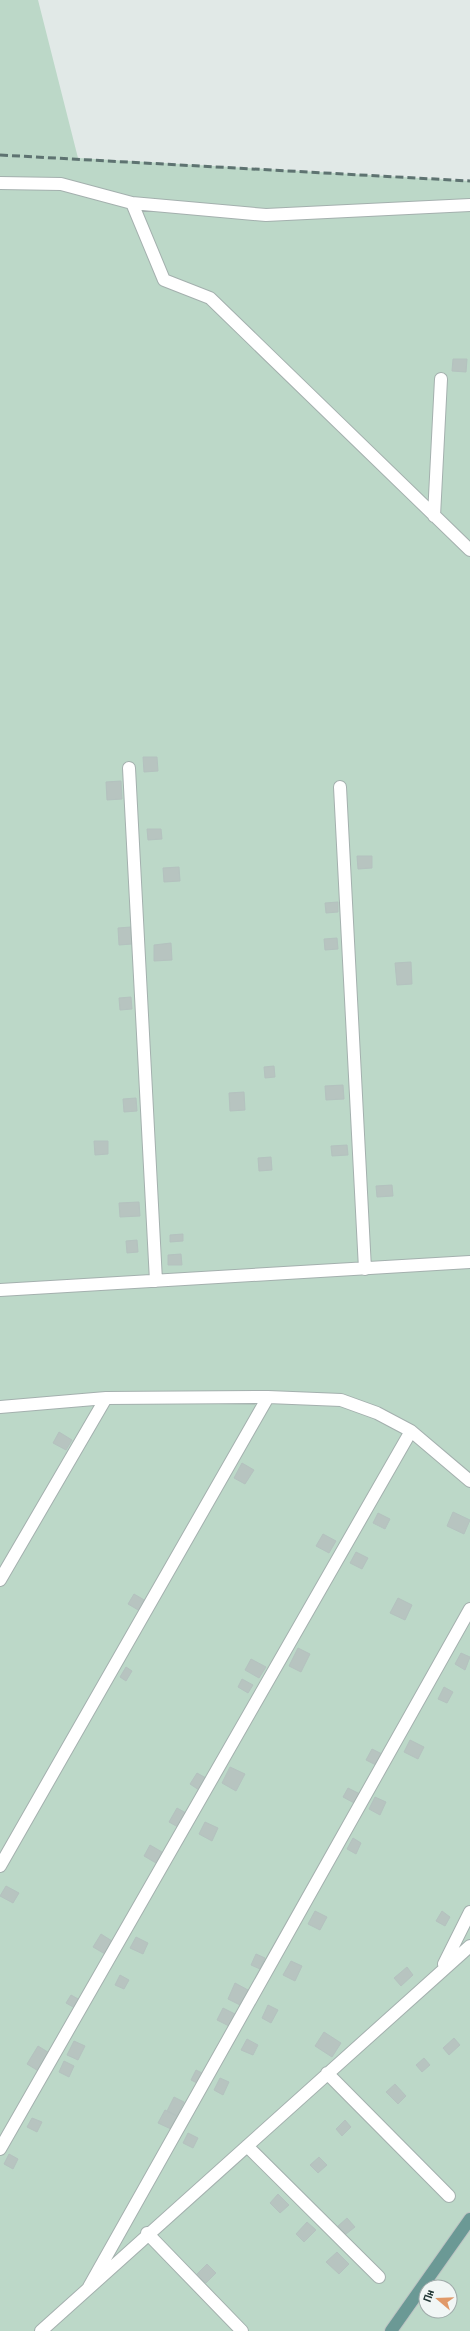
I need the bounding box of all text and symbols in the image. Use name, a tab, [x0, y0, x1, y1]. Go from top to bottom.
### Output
north arrow	[418, 2279, 458, 2319]
text: Пн	[421, 2288, 437, 2304]

